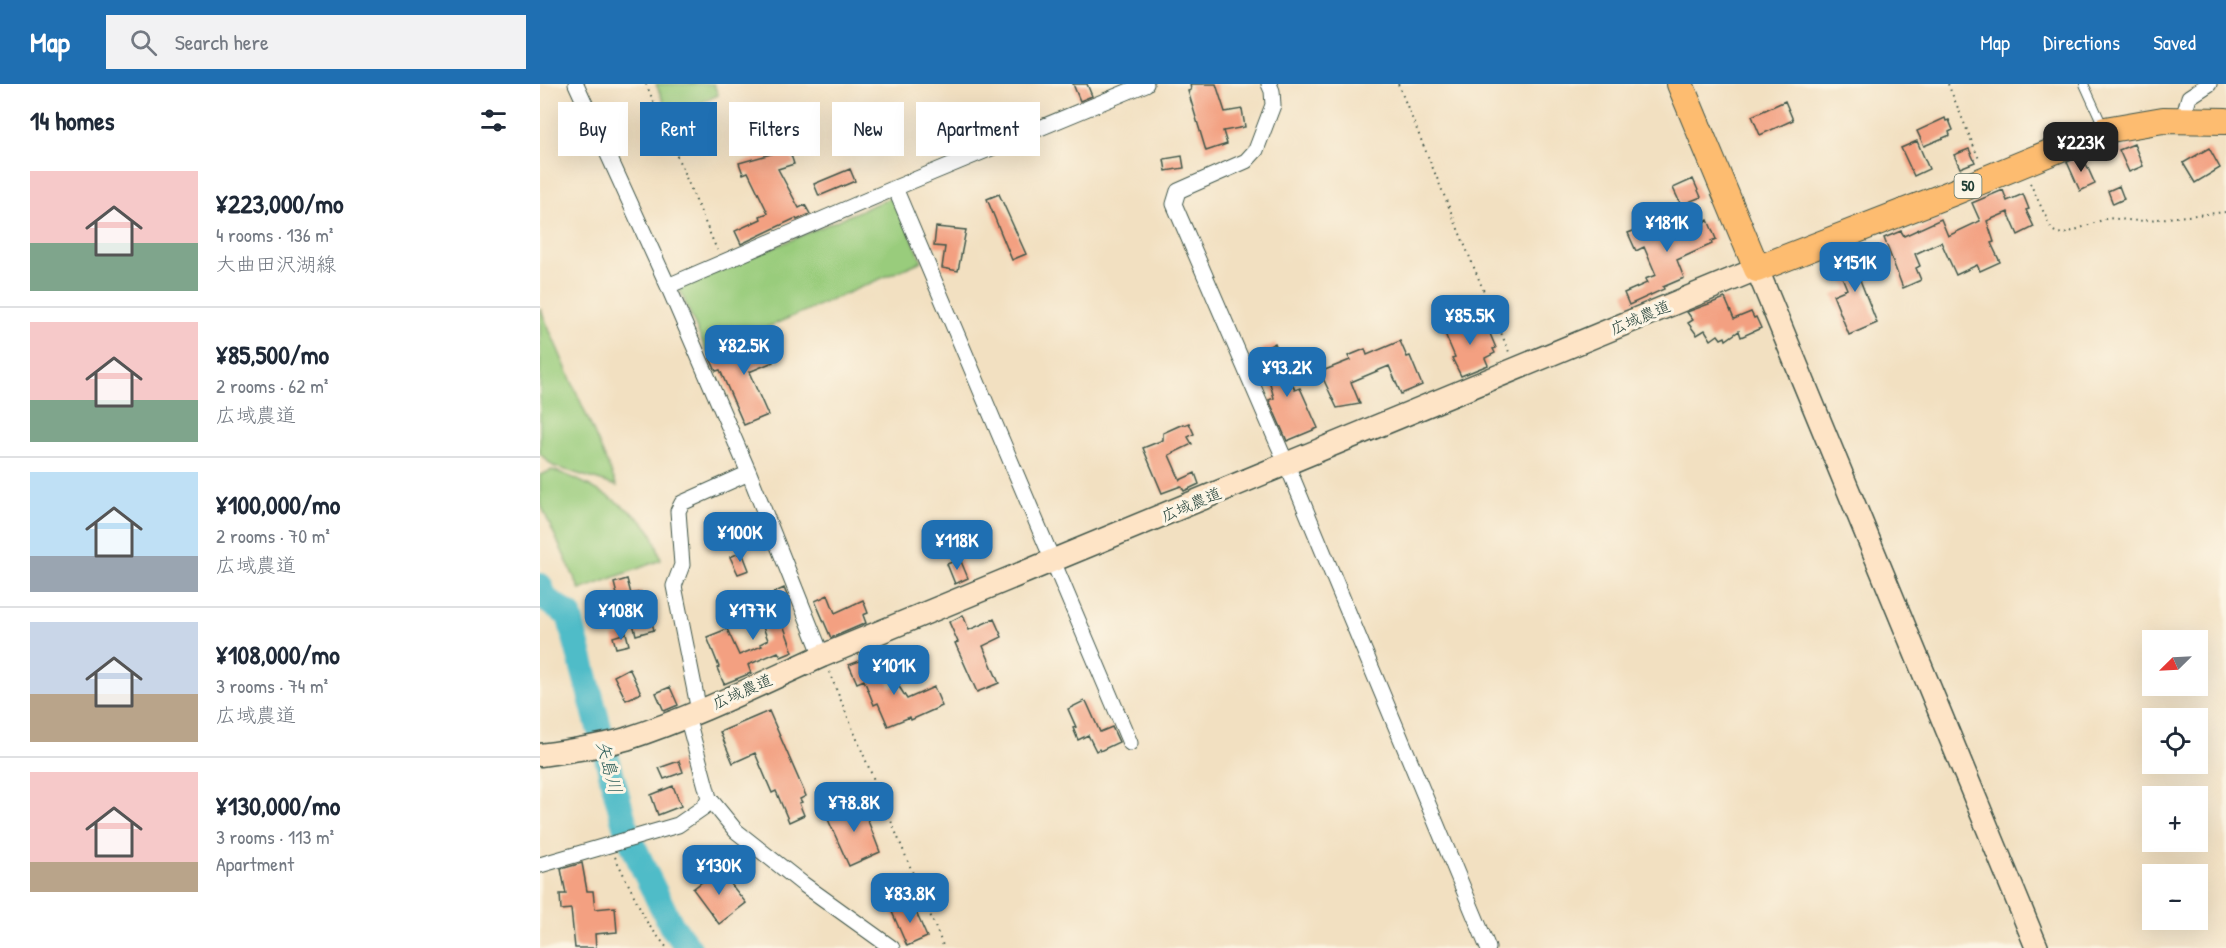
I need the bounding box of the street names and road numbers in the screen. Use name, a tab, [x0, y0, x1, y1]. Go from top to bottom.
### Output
road number: 50	[1954, 174, 1982, 198]
street label: 広域農道	[1606, 294, 1674, 340]
street label: 広域農道	[1157, 481, 1225, 527]
street label: 広域農道	[708, 668, 776, 714]

